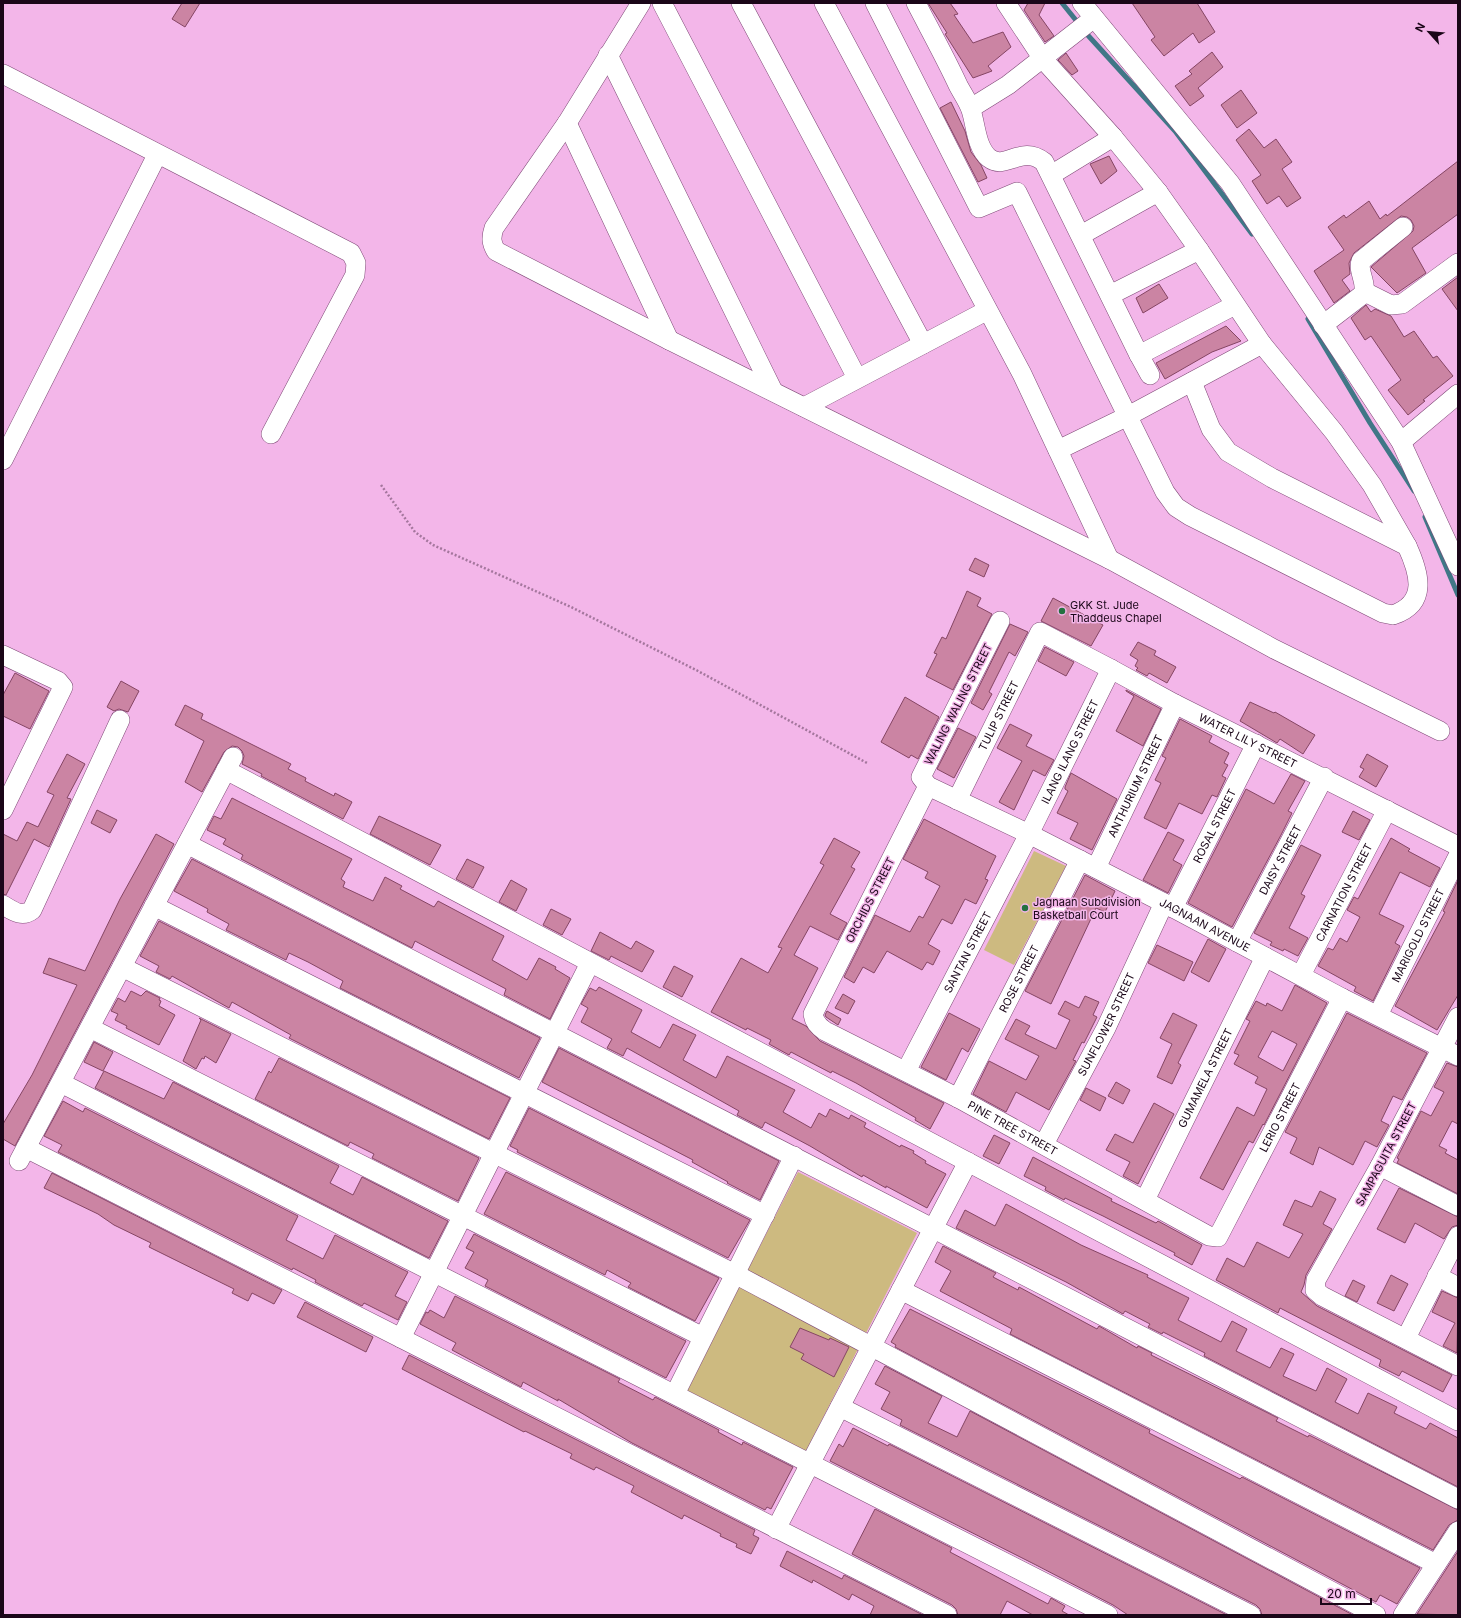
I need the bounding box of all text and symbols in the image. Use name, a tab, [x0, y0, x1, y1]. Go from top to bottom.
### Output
north arrow	[1409, 12, 1449, 52]
text: N	[1412, 21, 1428, 34]
place label: GKK St. Jude Thaddeus Chapel	[1070, 598, 1162, 625]
marker: GKK St. Jude Thaddeus Chapel	[1057, 606, 1067, 616]
street label: WALING WALING STREET	[921, 641, 995, 767]
street label: TULIP STREET	[975, 678, 1022, 753]
street label: ILANG ILANG STREET	[1038, 697, 1102, 806]
street label: WATER LILY STREET	[1197, 710, 1299, 771]
street label: ANTHURIUM STREET	[1105, 732, 1166, 840]
street label: ROSAL STREET	[1190, 787, 1239, 865]
street label: DAISY STREET	[1256, 822, 1305, 897]
street label: CARNATION STREET	[1313, 841, 1375, 944]
street label: ORCHIDS STREET	[842, 855, 898, 945]
street label: MARIGOLD STREET	[1389, 886, 1447, 985]
place label: Jagnaan Subdivision Basketball Court	[1033, 895, 1141, 922]
street label: JAGNAAN AVENUE	[1157, 895, 1253, 955]
marker: Jagnaan Subdivision Basketball Court	[1020, 903, 1030, 913]
street label: SANTAN STREET	[941, 909, 995, 995]
street label: ROSE STREET	[996, 943, 1042, 1015]
street label: SUNFLOWER STREET	[1075, 970, 1138, 1078]
street label: GUMAMELA STREET	[1175, 1026, 1236, 1130]
street label: LERIO STREET	[1256, 1080, 1304, 1154]
street label: PINE TREE STREET	[965, 1098, 1060, 1158]
street label: SAMPAGUITA STREET	[1353, 1100, 1419, 1208]
scale bar	[1321, 1580, 1371, 1606]
text: 20 m	[1327, 1586, 1356, 1601]

